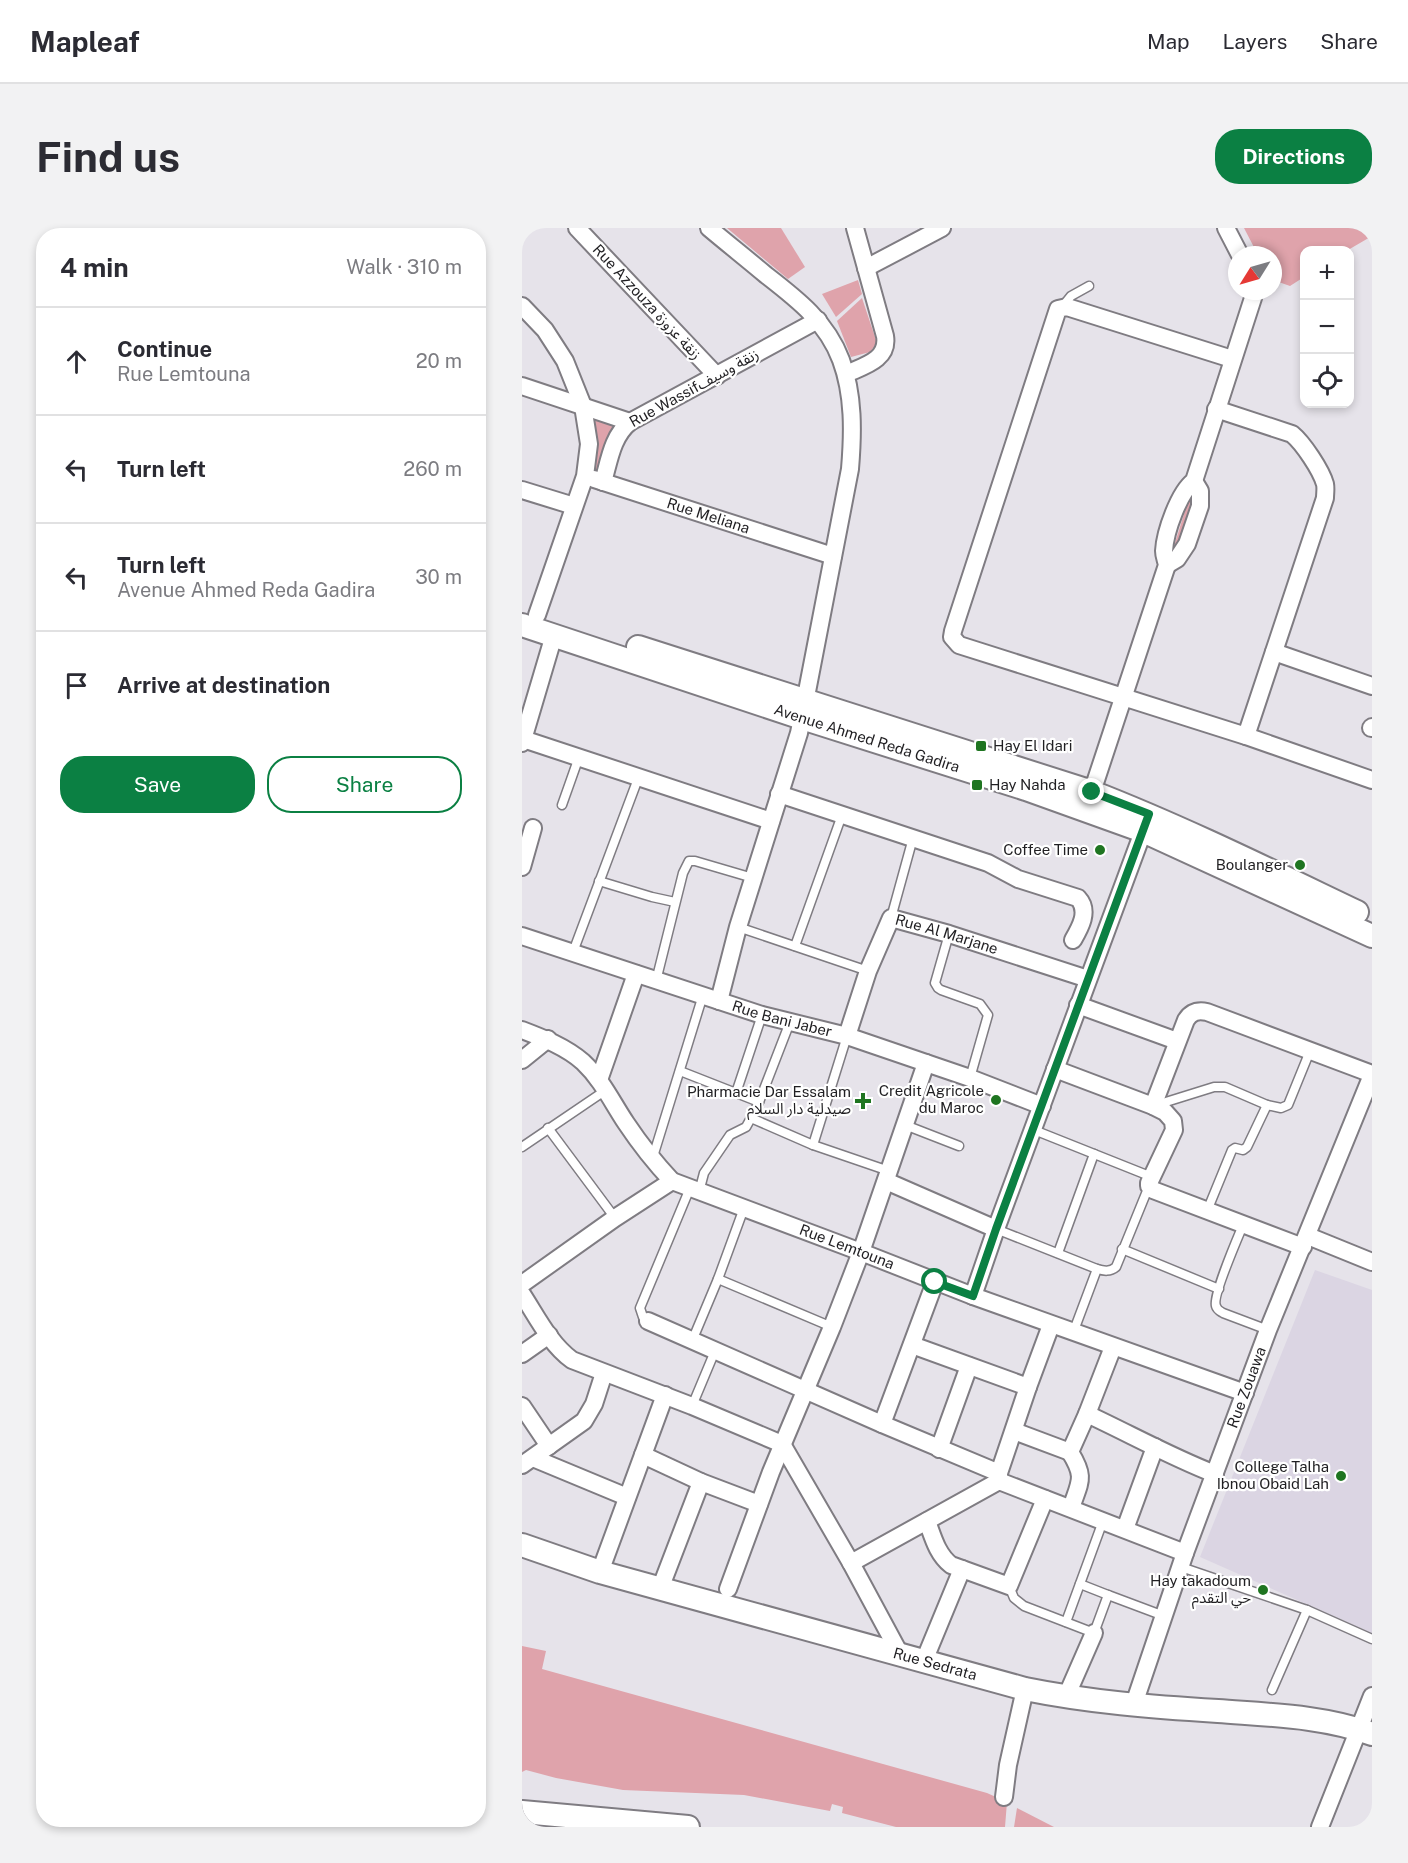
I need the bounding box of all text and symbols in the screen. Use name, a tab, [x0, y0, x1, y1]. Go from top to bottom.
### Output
text: Mapleaf	[30, 25, 140, 58]
text: Map	[1147, 29, 1190, 54]
text: Layers	[1223, 29, 1287, 54]
text: Share	[1320, 29, 1378, 54]
button: Directions	[1215, 129, 1372, 184]
text: Find us	[36, 132, 180, 181]
street label: Rue Azzouza زنقة عزوزة	[589, 241, 705, 363]
north arrow	[1228, 246, 1282, 300]
map controls	[1300, 246, 1354, 408]
button: +	[1300, 246, 1354, 300]
text: 4 min	[60, 252, 129, 283]
text: Walk · 310 m	[346, 255, 462, 279]
button: −	[1300, 300, 1354, 354]
text: Continue	[117, 336, 212, 362]
icon: ahead	[60, 345, 93, 378]
street label: Rue Wassifزنقة وسيف	[626, 345, 762, 431]
text: 20 m	[416, 349, 462, 373]
button: locate	[1300, 354, 1354, 408]
text: Rue Lemtouna	[117, 362, 250, 386]
icon: left	[60, 453, 93, 486]
text: Turn left	[117, 456, 206, 482]
text: 260 m	[403, 457, 462, 481]
street label: Rue Meliana	[665, 494, 752, 537]
text: Turn left	[117, 552, 206, 578]
icon: left	[60, 561, 93, 594]
text: 30 m	[415, 565, 462, 589]
text: Avenue Ahmed Reda Gadira	[117, 578, 375, 602]
icon: arrive	[60, 669, 93, 702]
text: Arrive at destination	[117, 672, 330, 698]
street label: Avenue Ahmed Reda Gadira	[772, 700, 962, 775]
place label: Hay El Idari	[993, 737, 1072, 754]
marker: Hay El Idari	[974, 739, 988, 753]
button: Save	[60, 756, 255, 813]
button: Share	[267, 756, 462, 813]
place label: Hay Nahda	[989, 776, 1066, 793]
marker: Hay Nahda	[970, 778, 984, 792]
route end	[1078, 778, 1104, 804]
place label: Coffee Time	[1003, 841, 1088, 858]
marker: Coffee Time	[1093, 843, 1107, 857]
place label: Boulanger	[1216, 856, 1288, 873]
marker: Boulanger	[1293, 858, 1307, 872]
street label: Rue Al Marjane	[893, 911, 1000, 957]
street label: Rue Bani Jaber	[730, 997, 834, 1040]
place label: Credit Agricole du Maroc	[879, 1082, 984, 1116]
place label: Pharmacie Dar Essalam صيدلية دار السلام	[687, 1083, 851, 1120]
marker: Credit Agricole du Maroc	[989, 1093, 1003, 1107]
marker: Pharmacie Dar Essalam صيدلية دار السلام	[856, 1094, 870, 1108]
street label: Rue Lemtouna	[797, 1221, 897, 1272]
route start	[921, 1268, 947, 1294]
street label: Rue Zouawa	[1223, 1344, 1269, 1430]
place label: College Talha Ibnou Obaid Lah	[1217, 1458, 1329, 1492]
marker: College Talha Ibnou Obaid Lah	[1334, 1469, 1348, 1483]
place label: Hay takadoum حي التقدم	[1150, 1572, 1251, 1609]
marker: Hay takadoum حي التقدم	[1256, 1583, 1270, 1597]
street label: Rue Sedrata	[891, 1644, 979, 1683]

